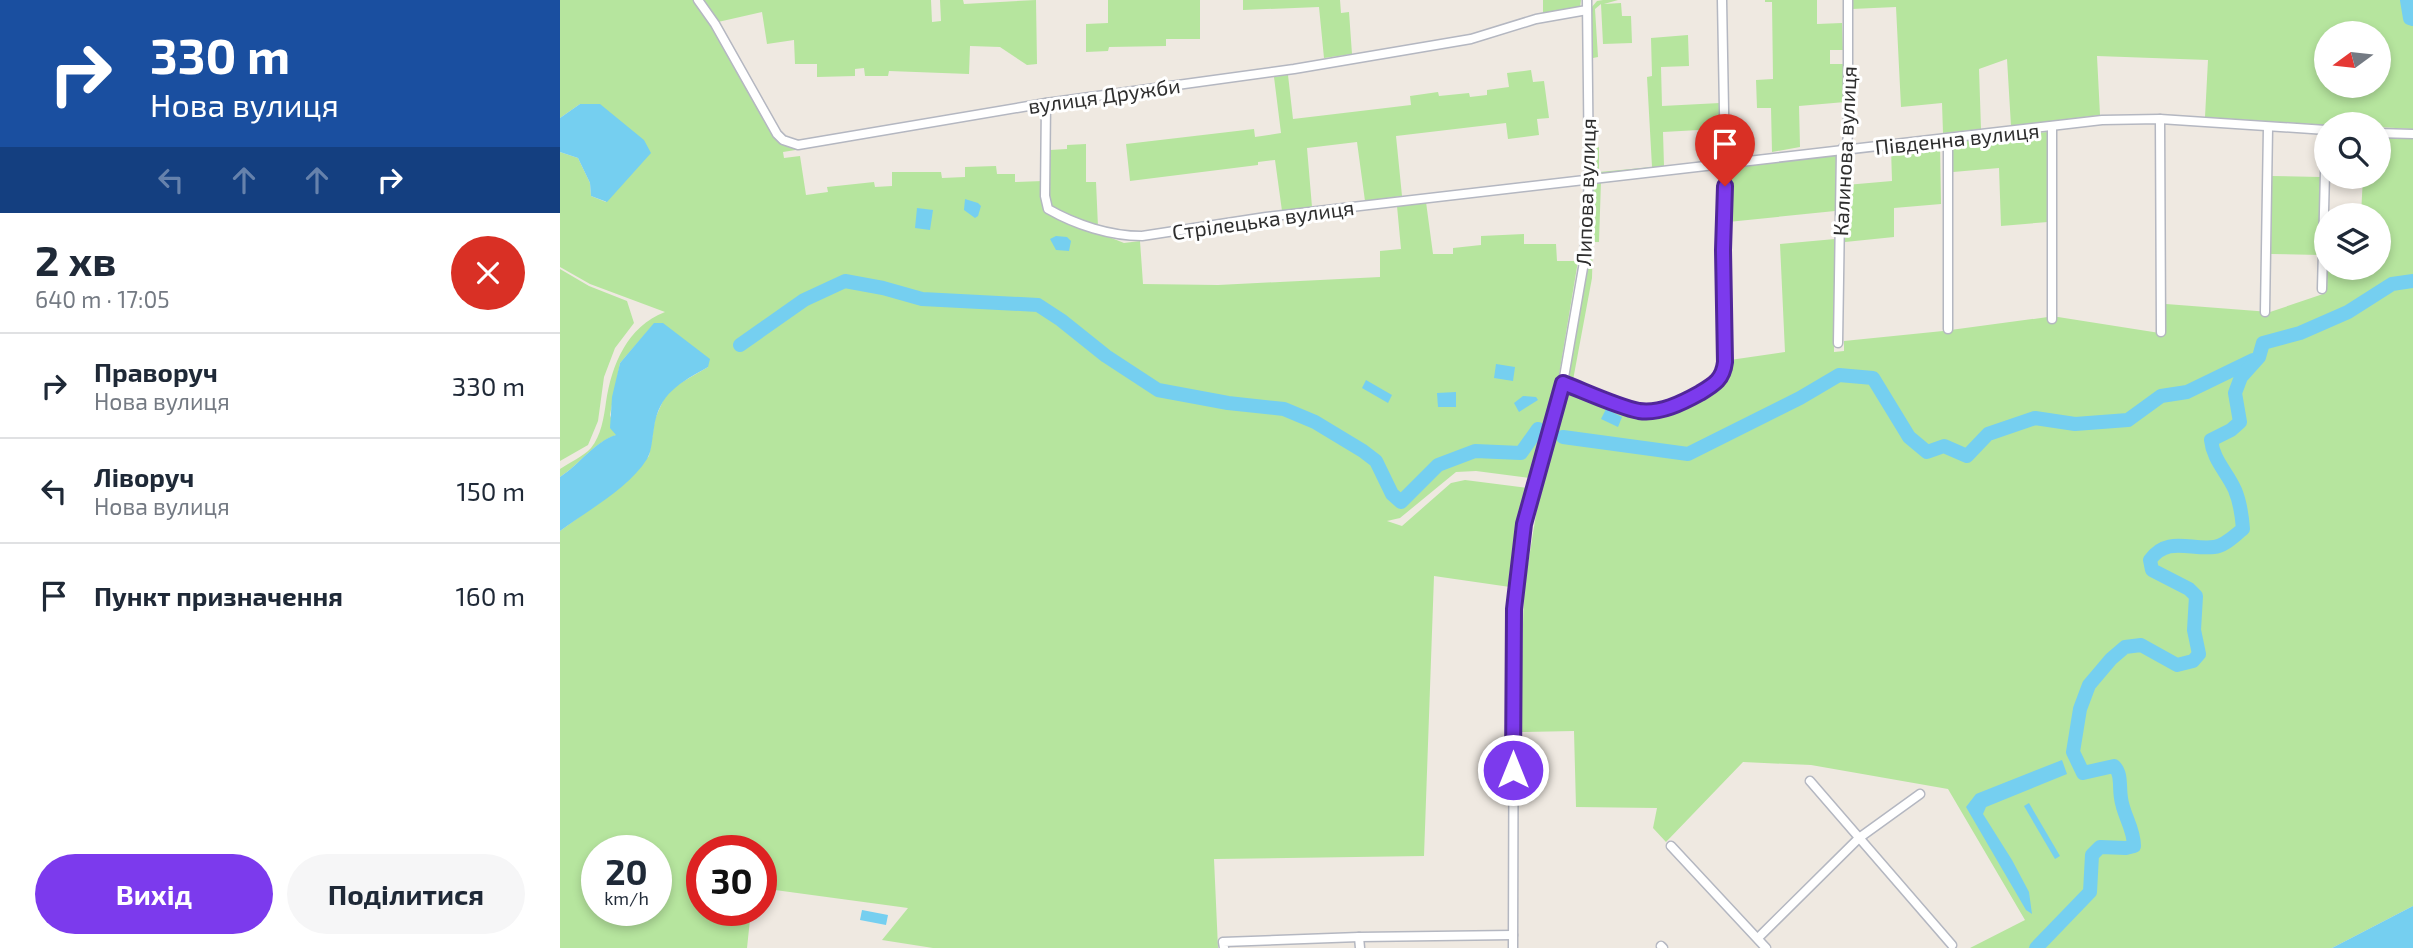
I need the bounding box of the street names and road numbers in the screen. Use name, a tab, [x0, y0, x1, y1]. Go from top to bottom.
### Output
street label: Калинова вулиця	[1827, 65, 1862, 237]
street label: вулиця Дружби	[1026, 72, 1182, 119]
street label: Південна вулиця	[1874, 117, 2041, 160]
street label: Липова вулиця	[1570, 118, 1601, 266]
street label: Стрілецька вулиця	[1170, 194, 1356, 245]

